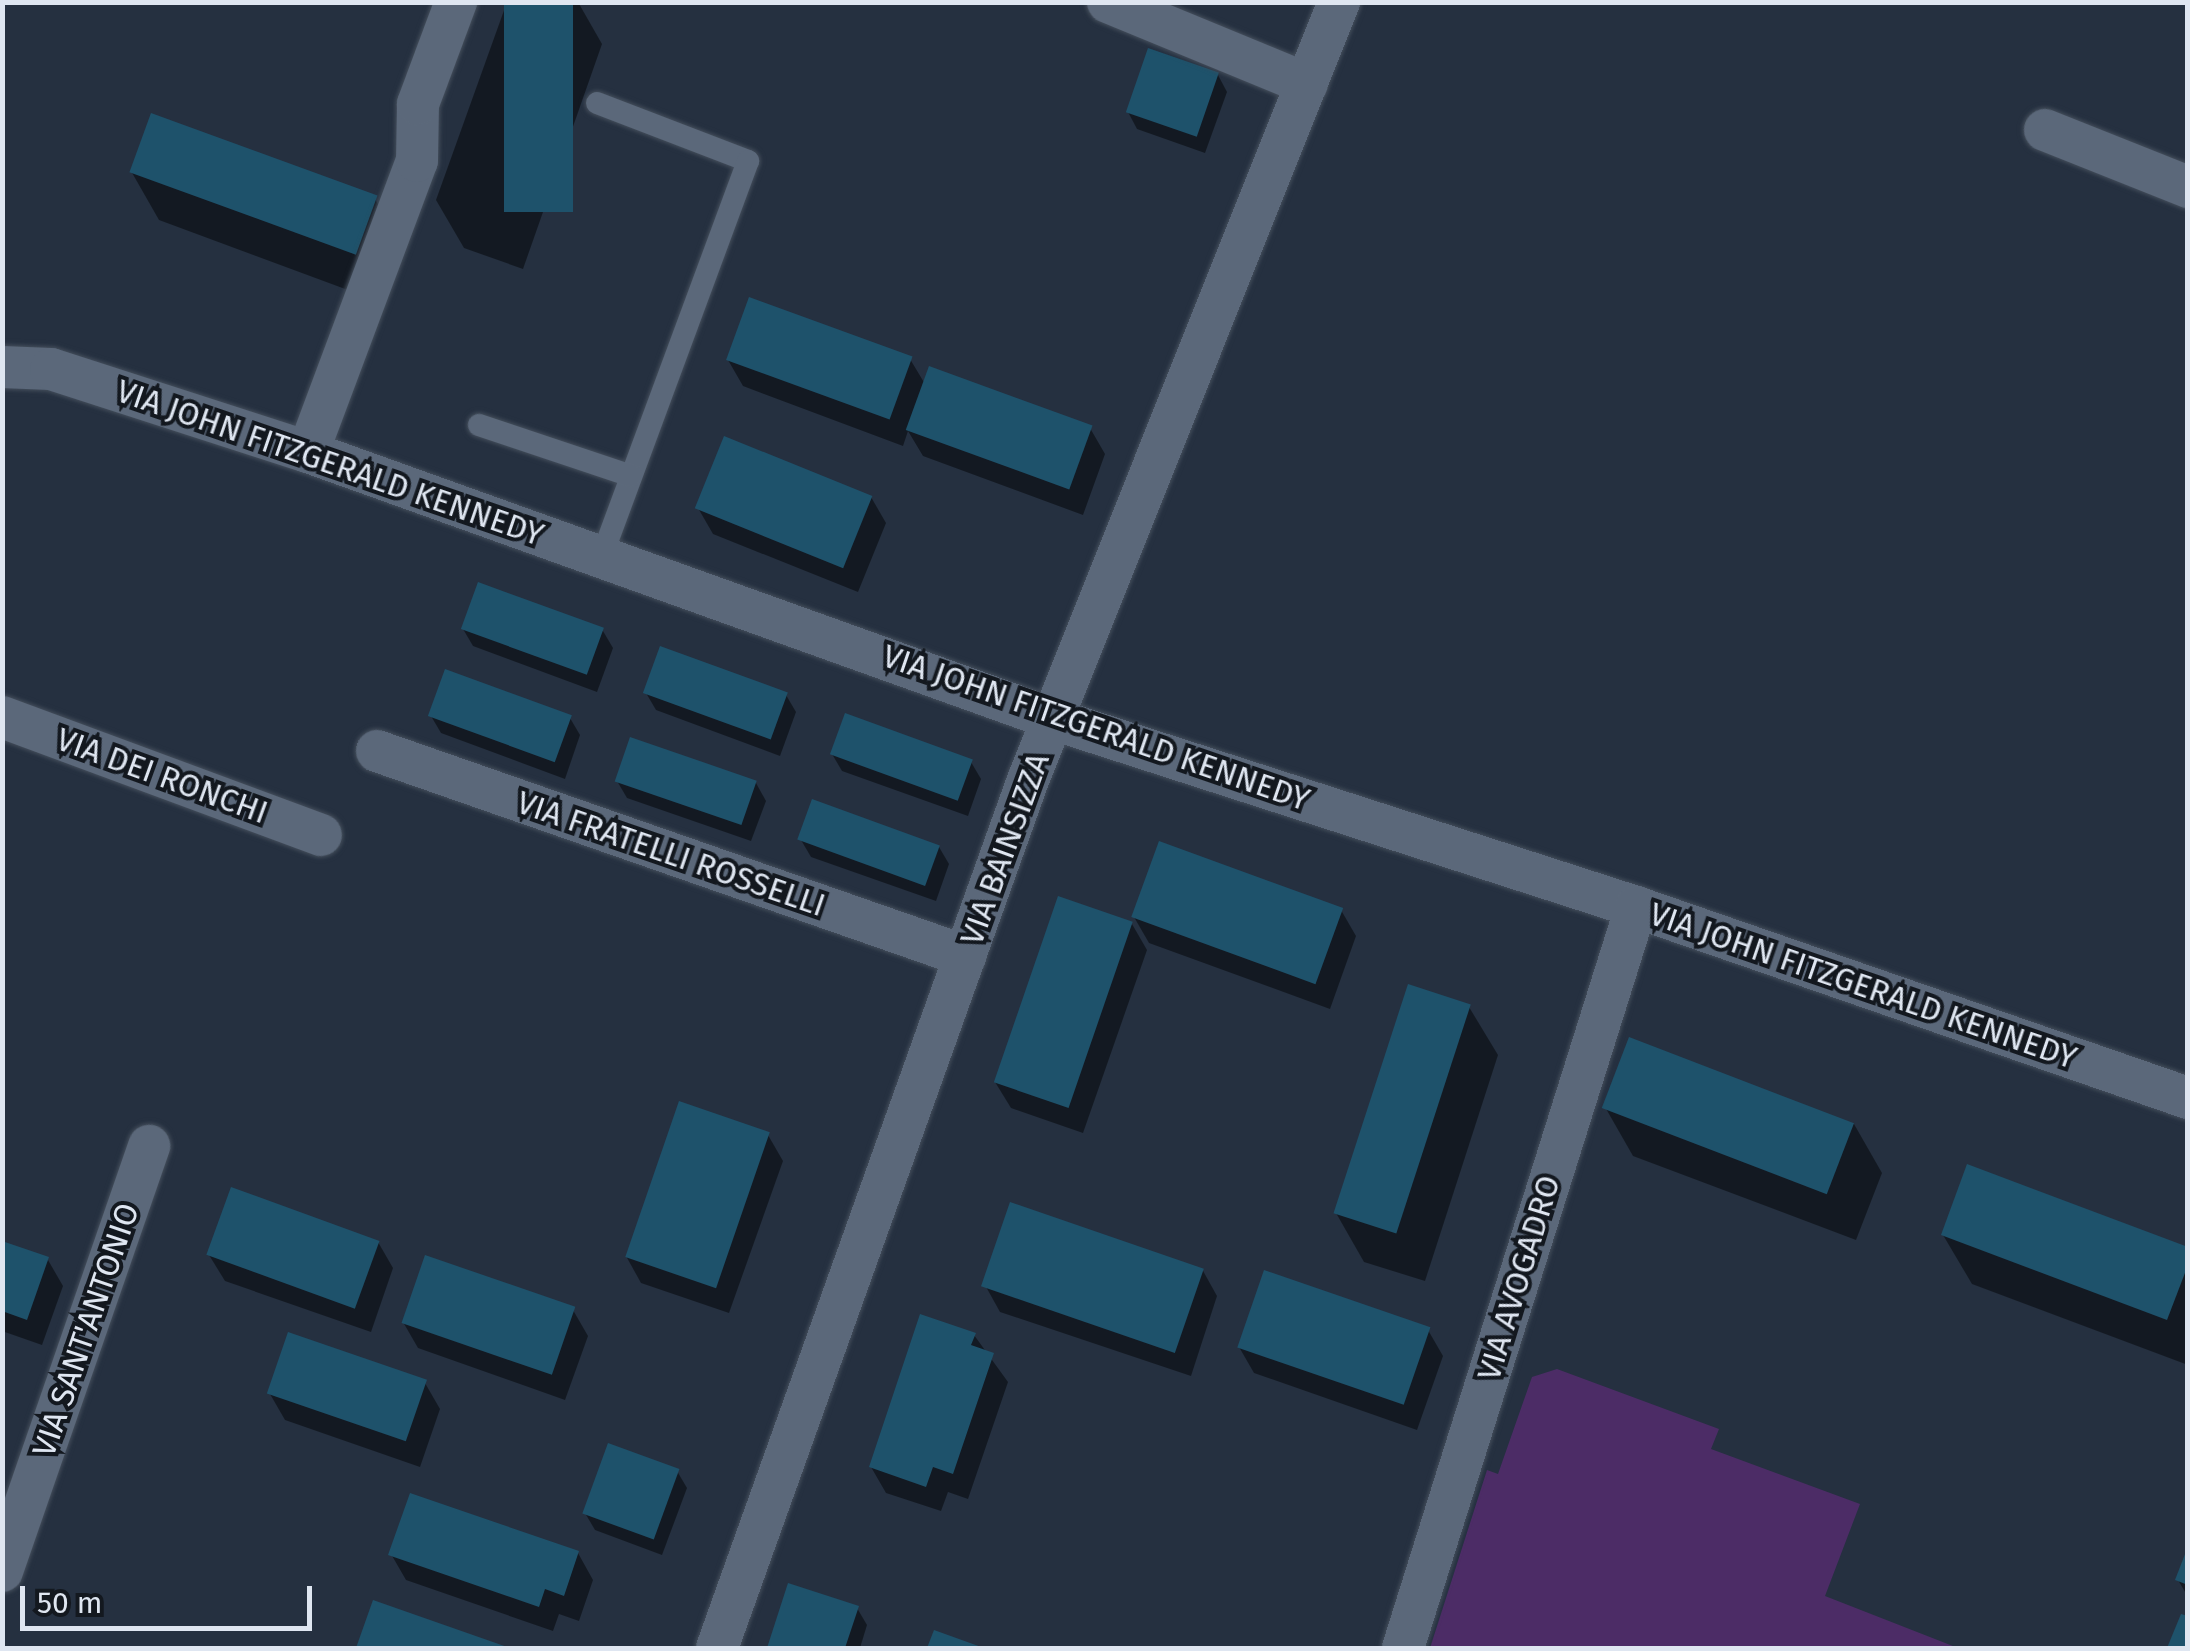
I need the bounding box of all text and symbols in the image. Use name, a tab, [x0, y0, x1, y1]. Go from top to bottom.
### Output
street label: VIA JOHN FITZGERALD KENNEDY	[111, 372, 549, 554]
street label: VIA JOHN FITZGERALD KENNEDY	[877, 637, 1315, 819]
street label: VIA DEI RONCHI	[51, 720, 273, 832]
street label: VIA BAINSIZZA	[953, 748, 1057, 950]
street label: VIA FRATELLI ROSSELLI	[512, 783, 830, 925]
street label: VIA JOHN FITZGERALD KENNEDY	[1644, 895, 2082, 1077]
street label: VIA AVOGADRO	[1470, 1171, 1568, 1385]
street label: VIA SANT'ANTONIO	[25, 1198, 147, 1462]
scale bar	[25, 1566, 318, 1628]
text: 50 m	[37, 1585, 102, 1621]

